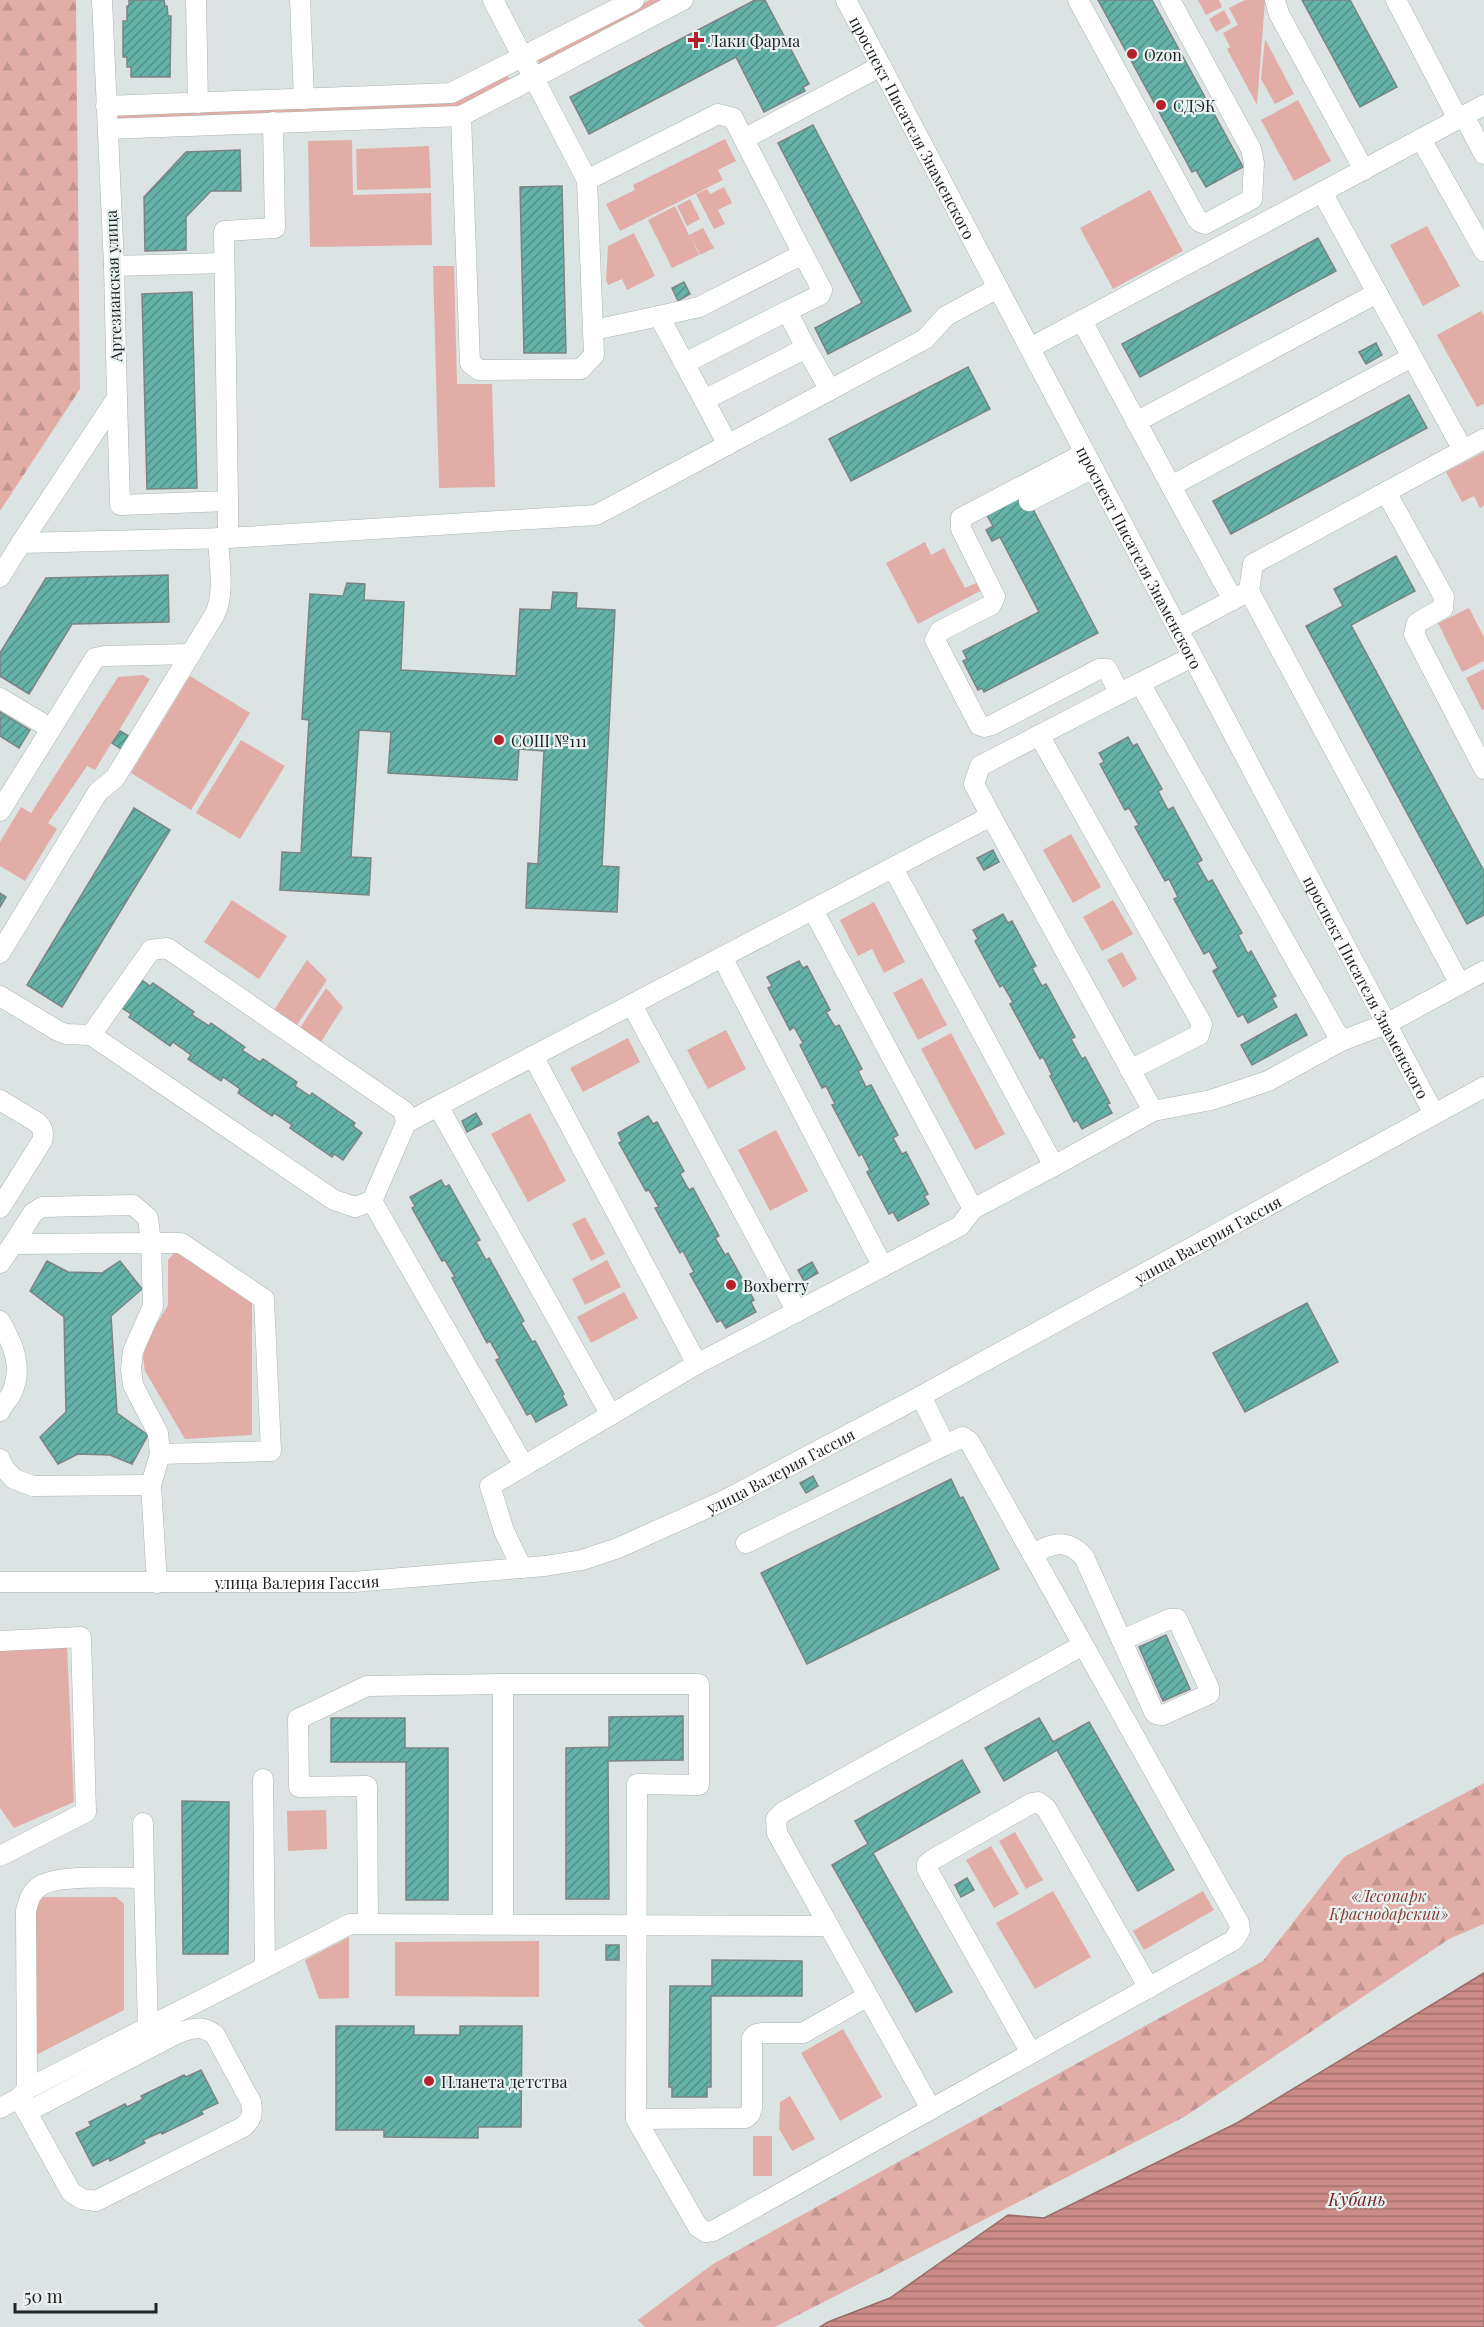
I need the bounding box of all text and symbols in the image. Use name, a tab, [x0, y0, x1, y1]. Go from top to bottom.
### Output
street label: проспект Писателя Знаменского	[846, 12, 981, 243]
place label: Лаки Фарма	[707, 30, 800, 51]
marker: Лаки Фарма	[689, 33, 703, 47]
place label: Ozon	[1144, 44, 1182, 65]
marker: Ozon	[1125, 47, 1139, 61]
place label: СДЭК	[1173, 95, 1216, 116]
marker: СДЭК	[1154, 98, 1168, 112]
street label: Артезианская улица	[100, 210, 126, 363]
street label: проспект Писателя Знаменского	[1073, 442, 1208, 672]
place label: СОШ №111	[511, 730, 587, 751]
marker: СОШ №111	[492, 733, 506, 747]
street label: проспект Писателя Знаменского	[1300, 872, 1434, 1102]
street label: улица Валерия Гассия	[1129, 1190, 1285, 1288]
place label: Boxberry	[743, 1275, 809, 1296]
marker: Boxberry	[724, 1278, 738, 1292]
street label: улица Валерия Гассия	[702, 1423, 858, 1518]
street label: улица Валерия Гассия	[214, 1569, 380, 1593]
park label: «Лесопарк Краснодарский»	[1328, 1885, 1449, 1924]
place label: Планета детства	[441, 2071, 567, 2092]
marker: Планета детства	[422, 2074, 436, 2088]
water label: Кубань	[1327, 2187, 1386, 2211]
scale bar	[15, 2276, 156, 2314]
text: 50 m	[24, 2284, 63, 2308]

